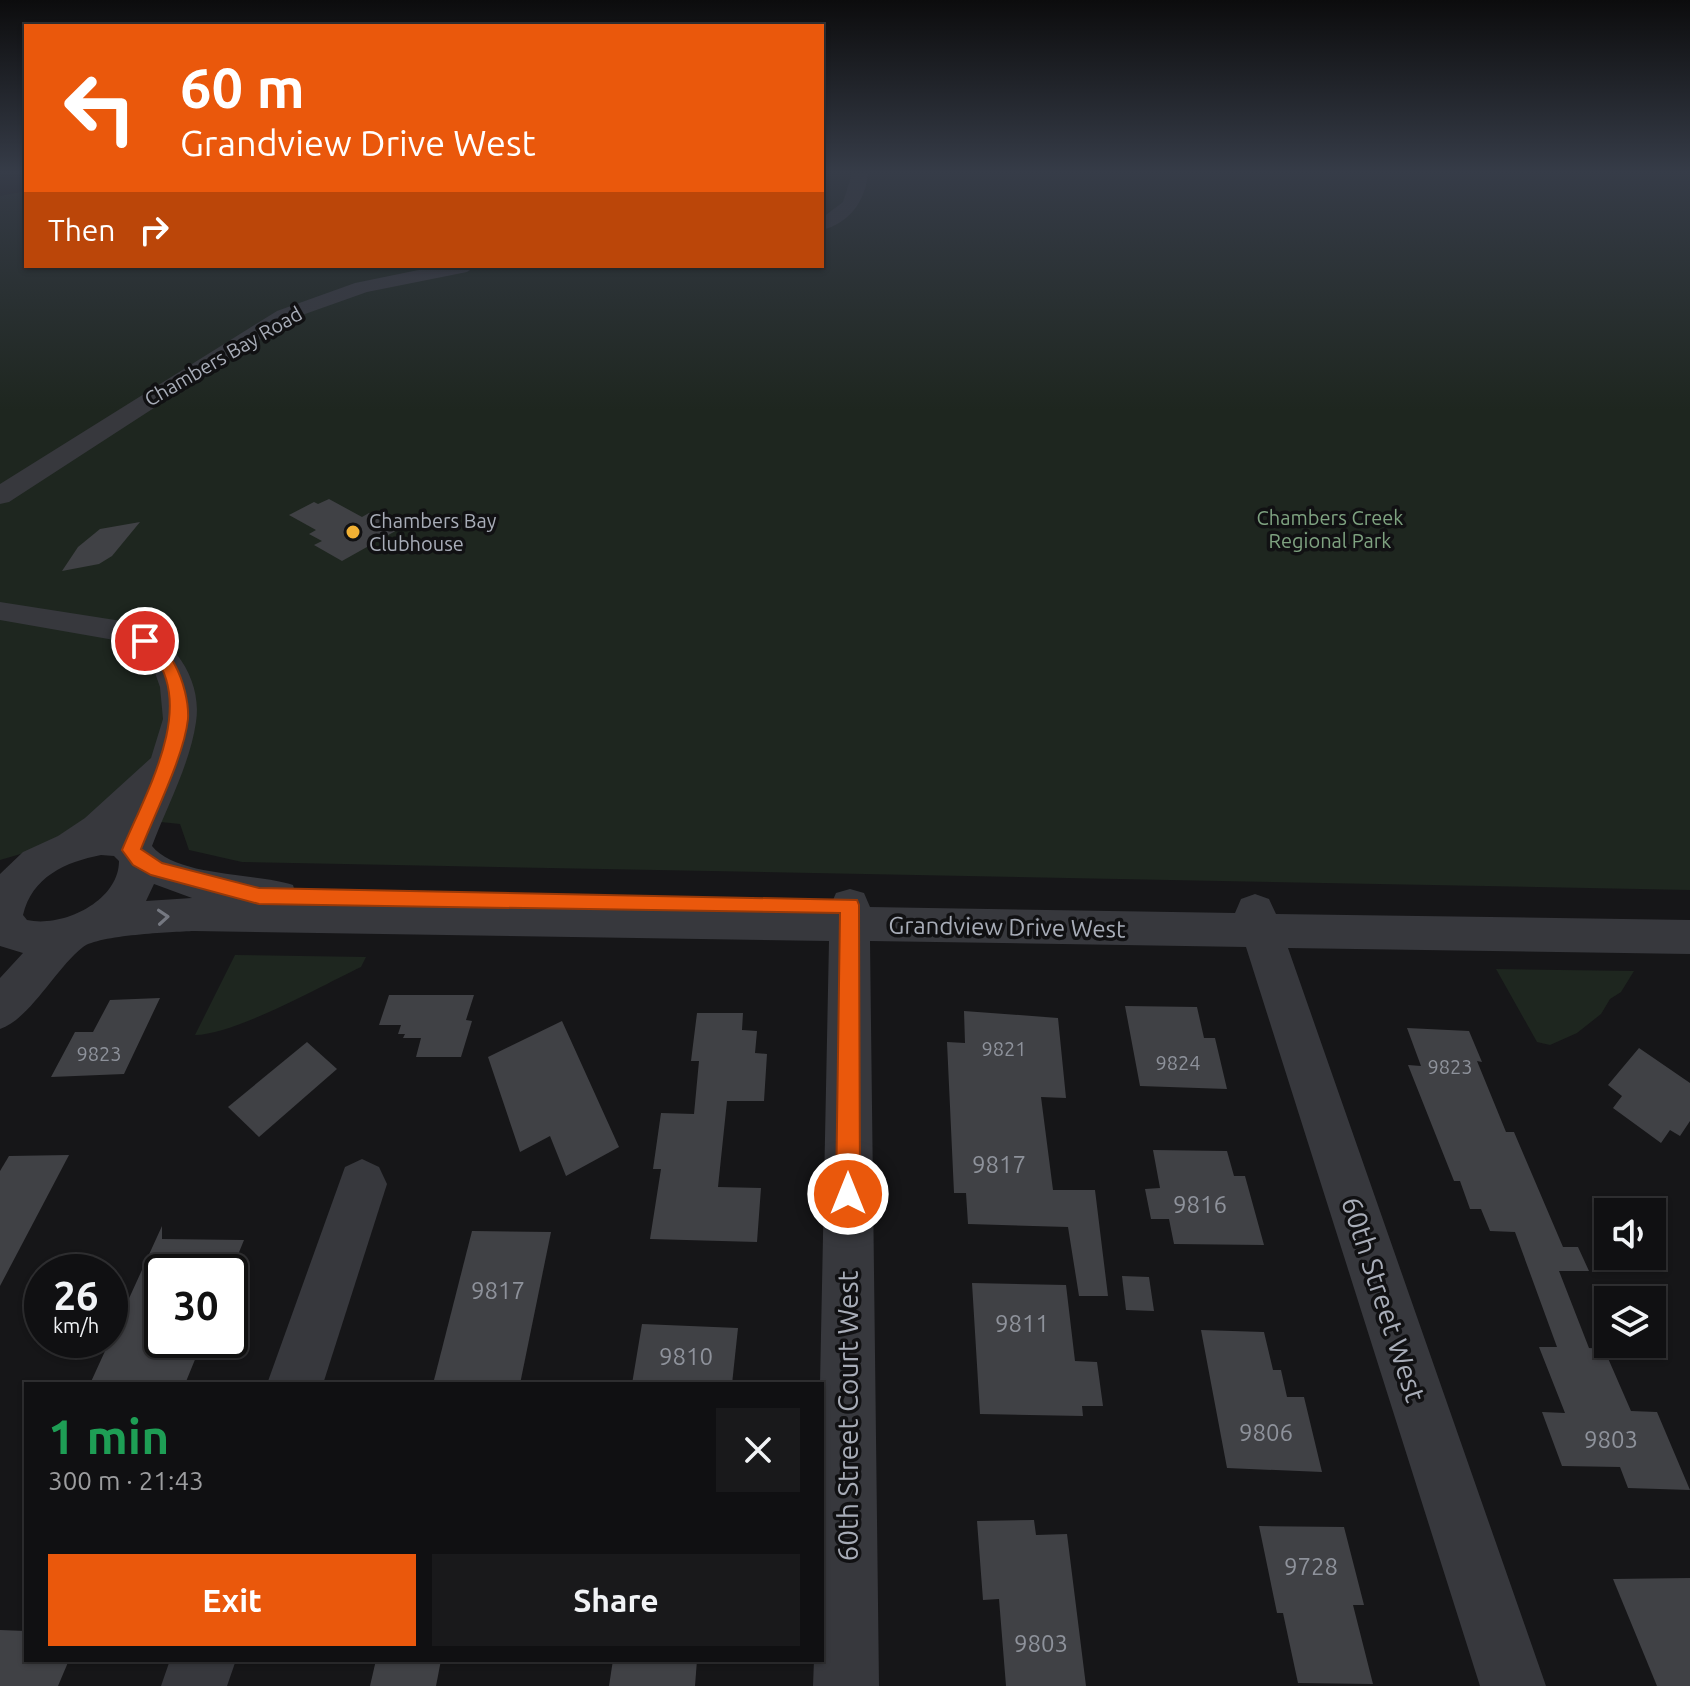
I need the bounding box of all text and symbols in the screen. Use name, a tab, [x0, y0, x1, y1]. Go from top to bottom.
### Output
icon: left	[48, 56, 152, 160]
text: 60 m	[180, 56, 305, 119]
text: Grandview Drive West	[180, 122, 536, 163]
icon: right	[132, 208, 176, 252]
text: Then	[48, 213, 116, 247]
street label: Chambers Bay Road	[140, 302, 306, 410]
park label: Chambers Creek Regional Park	[1257, 506, 1403, 552]
place label: Chambers Bay Clubhouse	[369, 509, 497, 555]
marker: Chambers Bay Clubhouse	[344, 523, 362, 541]
pin	[111, 607, 179, 675]
icon: arrive	[123, 619, 167, 663]
one-way arrow	[157, 909, 170, 926]
street label: Grandview Drive West	[888, 911, 1126, 943]
house number: 9821	[981, 1037, 1027, 1060]
house number: 9823	[76, 1042, 122, 1065]
house number: 9824	[1155, 1051, 1201, 1074]
house number: 9823	[1427, 1055, 1473, 1078]
house number: 9817	[972, 1151, 1026, 1178]
position arrow	[806, 1152, 890, 1236]
house number: 9816	[1173, 1191, 1227, 1218]
street label: 60th Street West	[1336, 1193, 1432, 1405]
map controls	[1594, 1198, 1666, 1358]
button: sound	[1594, 1198, 1666, 1270]
speed limit sign: 30	[144, 1254, 248, 1358]
street label: 60th Street Court West	[832, 1270, 863, 1562]
text: 26	[53, 1273, 99, 1318]
house number: 9817	[471, 1277, 525, 1304]
button: layers	[1594, 1286, 1666, 1358]
house number: 9811	[995, 1310, 1049, 1337]
text: km/h	[53, 1314, 99, 1337]
house number: 9810	[659, 1343, 713, 1370]
button: close	[716, 1408, 800, 1492]
text: 1 min	[48, 1409, 169, 1463]
house number: 9806	[1239, 1419, 1293, 1446]
house number: 9803	[1584, 1426, 1638, 1453]
text: 300 m · 21:43	[48, 1466, 204, 1495]
house number: 9728	[1284, 1553, 1338, 1580]
button: Exit	[48, 1554, 416, 1646]
button: Share	[432, 1554, 800, 1646]
house number: 9803	[1014, 1630, 1068, 1657]

